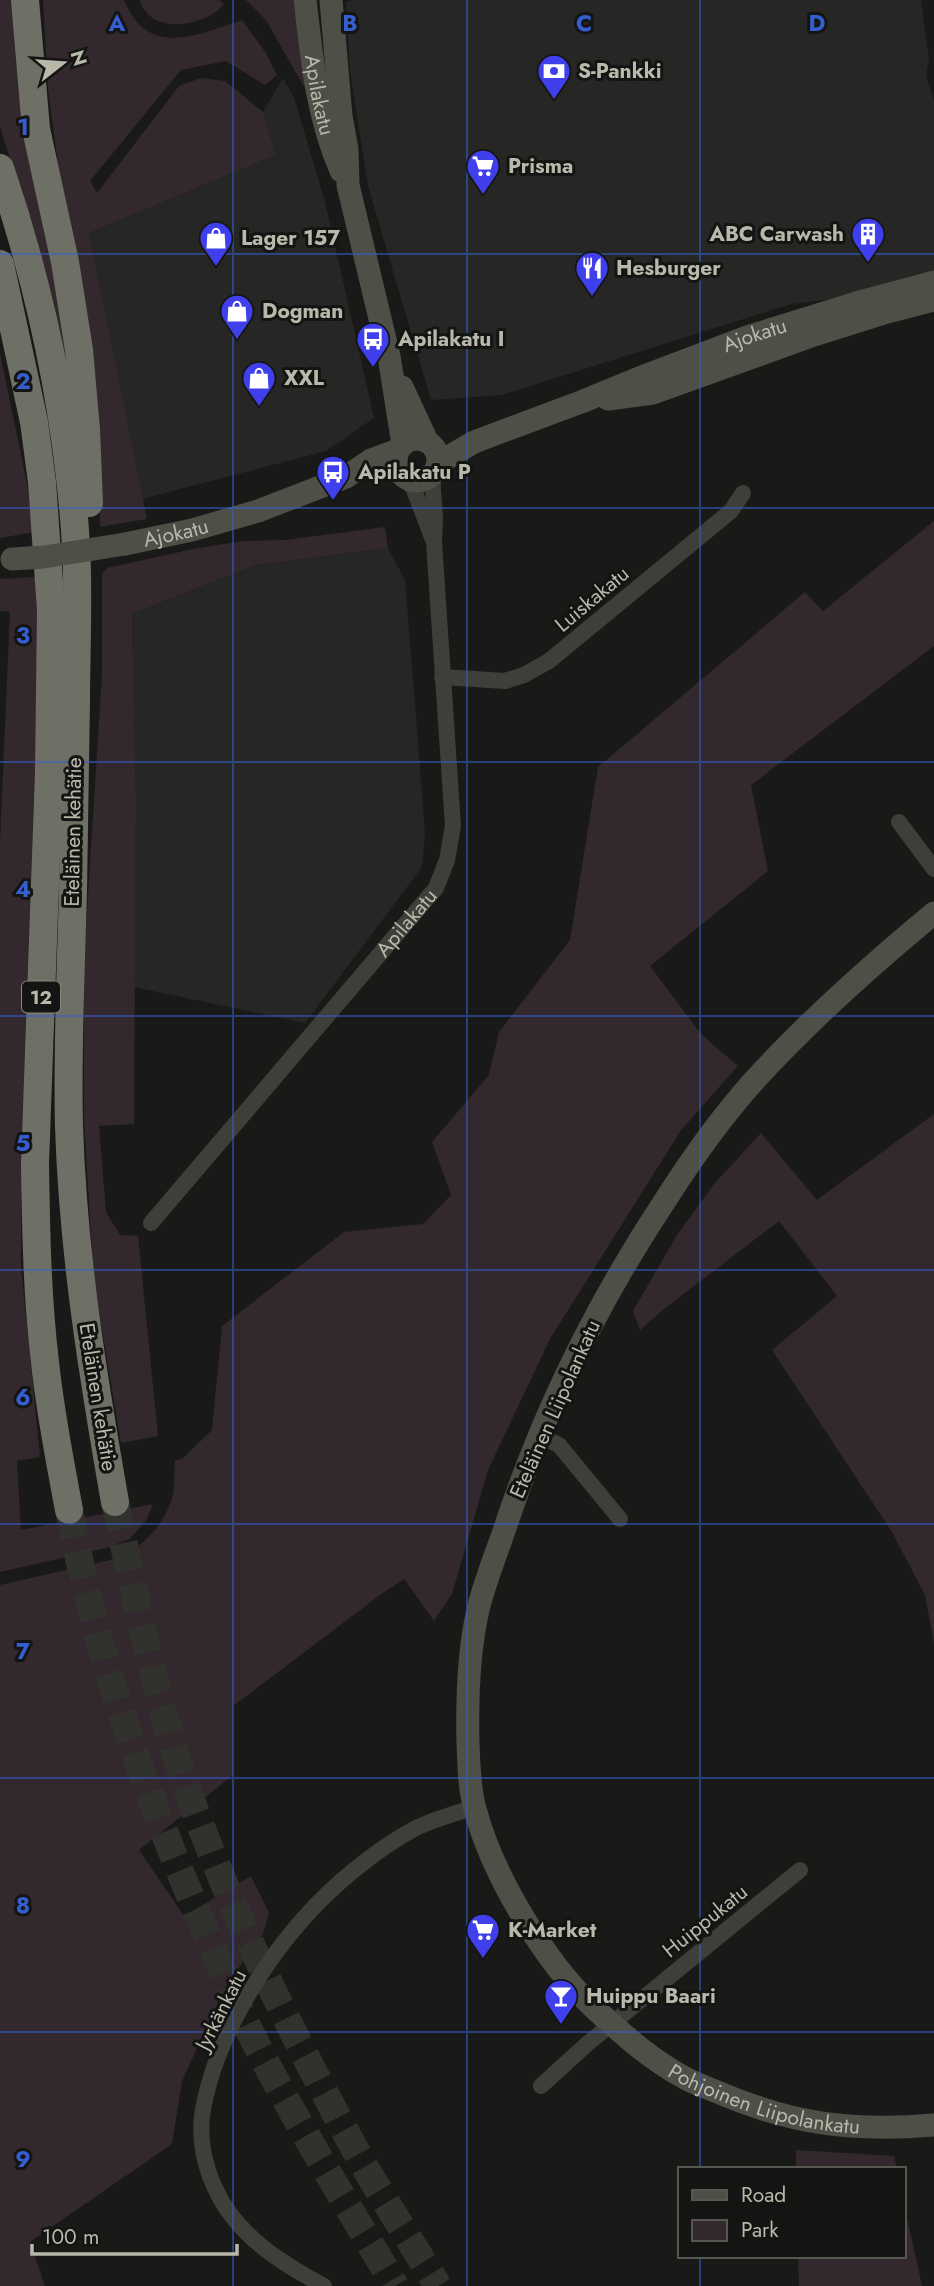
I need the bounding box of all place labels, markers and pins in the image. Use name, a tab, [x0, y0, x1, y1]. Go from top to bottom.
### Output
bank icon: S-Pankki	[535, 52, 573, 101]
place label: S-Pankki	[578, 56, 662, 86]
supermarket icon: Prisma	[464, 147, 502, 196]
place label: Prisma	[508, 151, 573, 181]
building icon: ABC Carwash	[849, 215, 887, 264]
shop icon: Lager 157	[197, 219, 235, 268]
place label: ABC Carwash	[708, 219, 844, 249]
place label: Lager 157	[241, 223, 340, 253]
restaurant icon: Hesburger	[573, 249, 611, 298]
place label: Hesburger	[616, 253, 721, 283]
shop icon: Dogman	[218, 292, 256, 341]
place label: Dogman	[262, 296, 343, 326]
bus stop icon: Apilakatu I	[354, 320, 392, 369]
place label: Apilakatu I	[397, 324, 504, 354]
shop icon: XXL	[240, 359, 278, 408]
place label: XXL	[284, 363, 324, 393]
bus stop icon: Apilakatu P	[314, 453, 352, 502]
place label: Apilakatu P	[357, 457, 471, 487]
supermarket icon: K-Market	[464, 1911, 502, 1960]
place label: K-Market	[508, 1915, 597, 1945]
bar icon: Huippu Baari	[542, 1977, 580, 2026]
place label: Huippu Baari	[586, 1981, 716, 2011]

